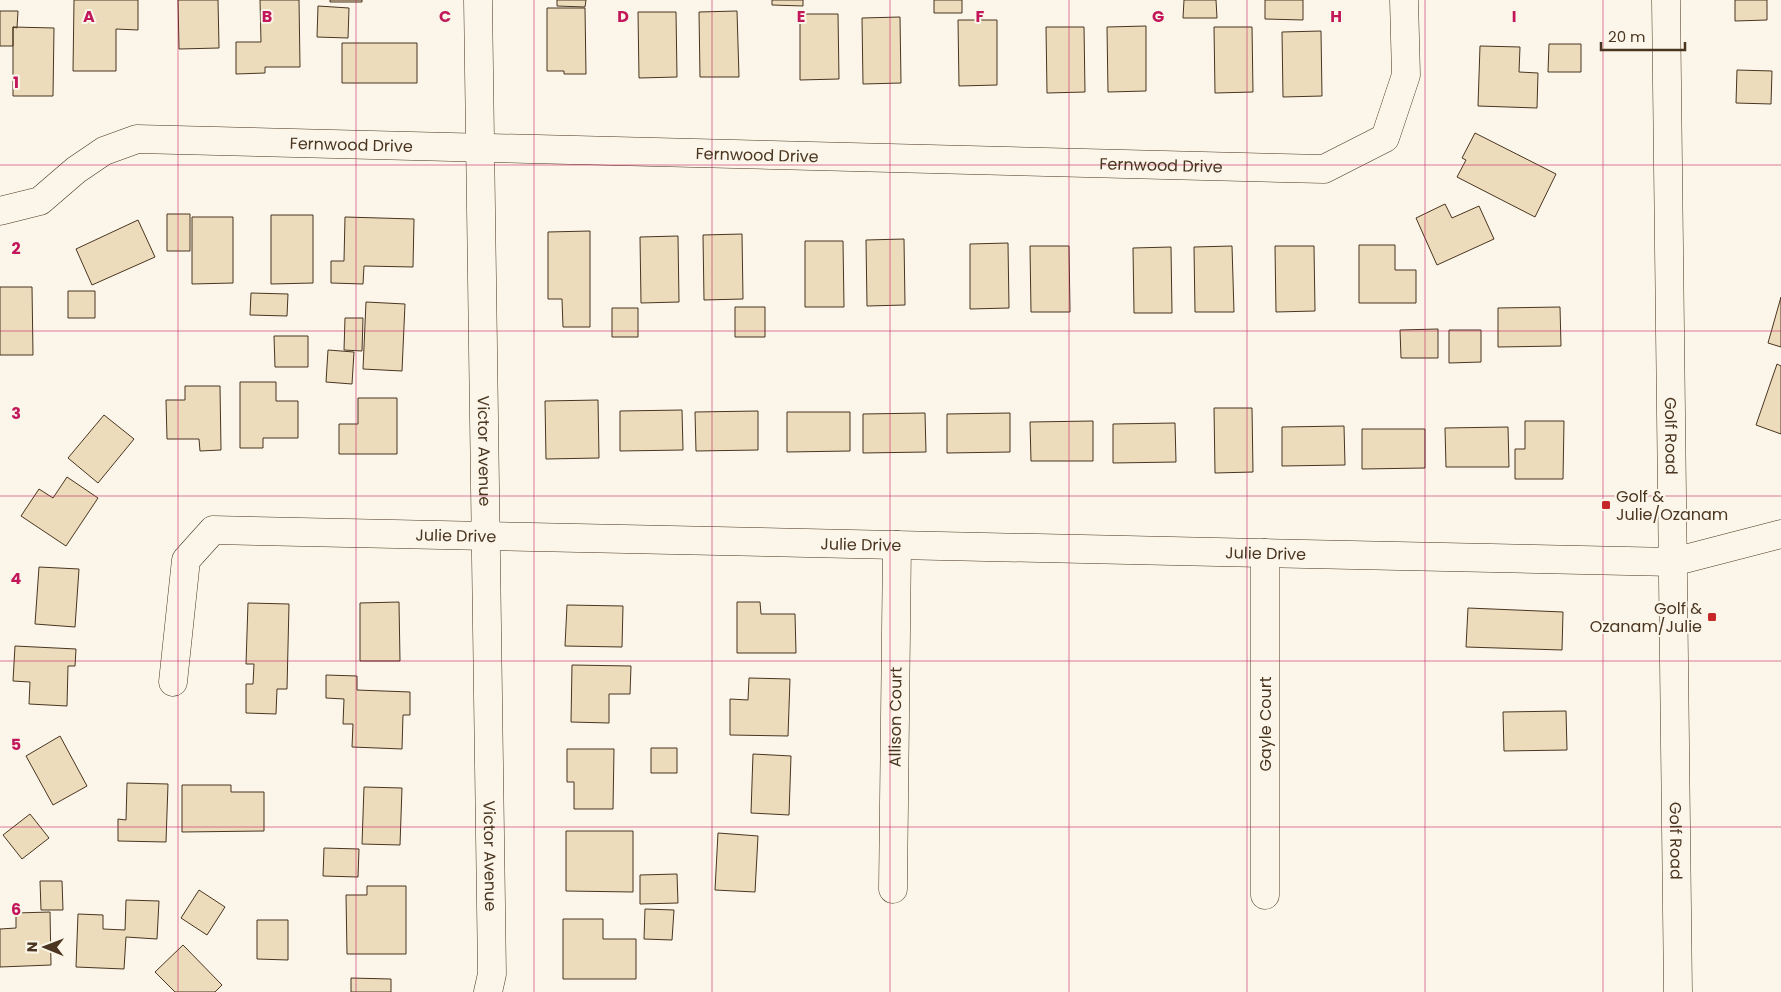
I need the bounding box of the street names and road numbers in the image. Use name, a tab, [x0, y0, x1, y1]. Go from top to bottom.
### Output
street label: Fernwood Drive	[289, 132, 413, 158]
street label: Fernwood Drive	[695, 142, 819, 168]
street label: Fernwood Drive	[1099, 152, 1223, 178]
street label: Victor Avenue	[472, 395, 496, 507]
street label: Golf Road	[1659, 397, 1683, 475]
street label: Julie Drive	[415, 523, 497, 548]
street label: Julie Drive	[820, 532, 902, 557]
street label: Julie Drive	[1225, 541, 1306, 566]
street label: Allison Court	[883, 667, 908, 767]
street label: Gayle Court	[1254, 676, 1277, 772]
street label: Victor Avenue	[478, 800, 502, 912]
street label: Golf Road	[1664, 802, 1688, 880]

